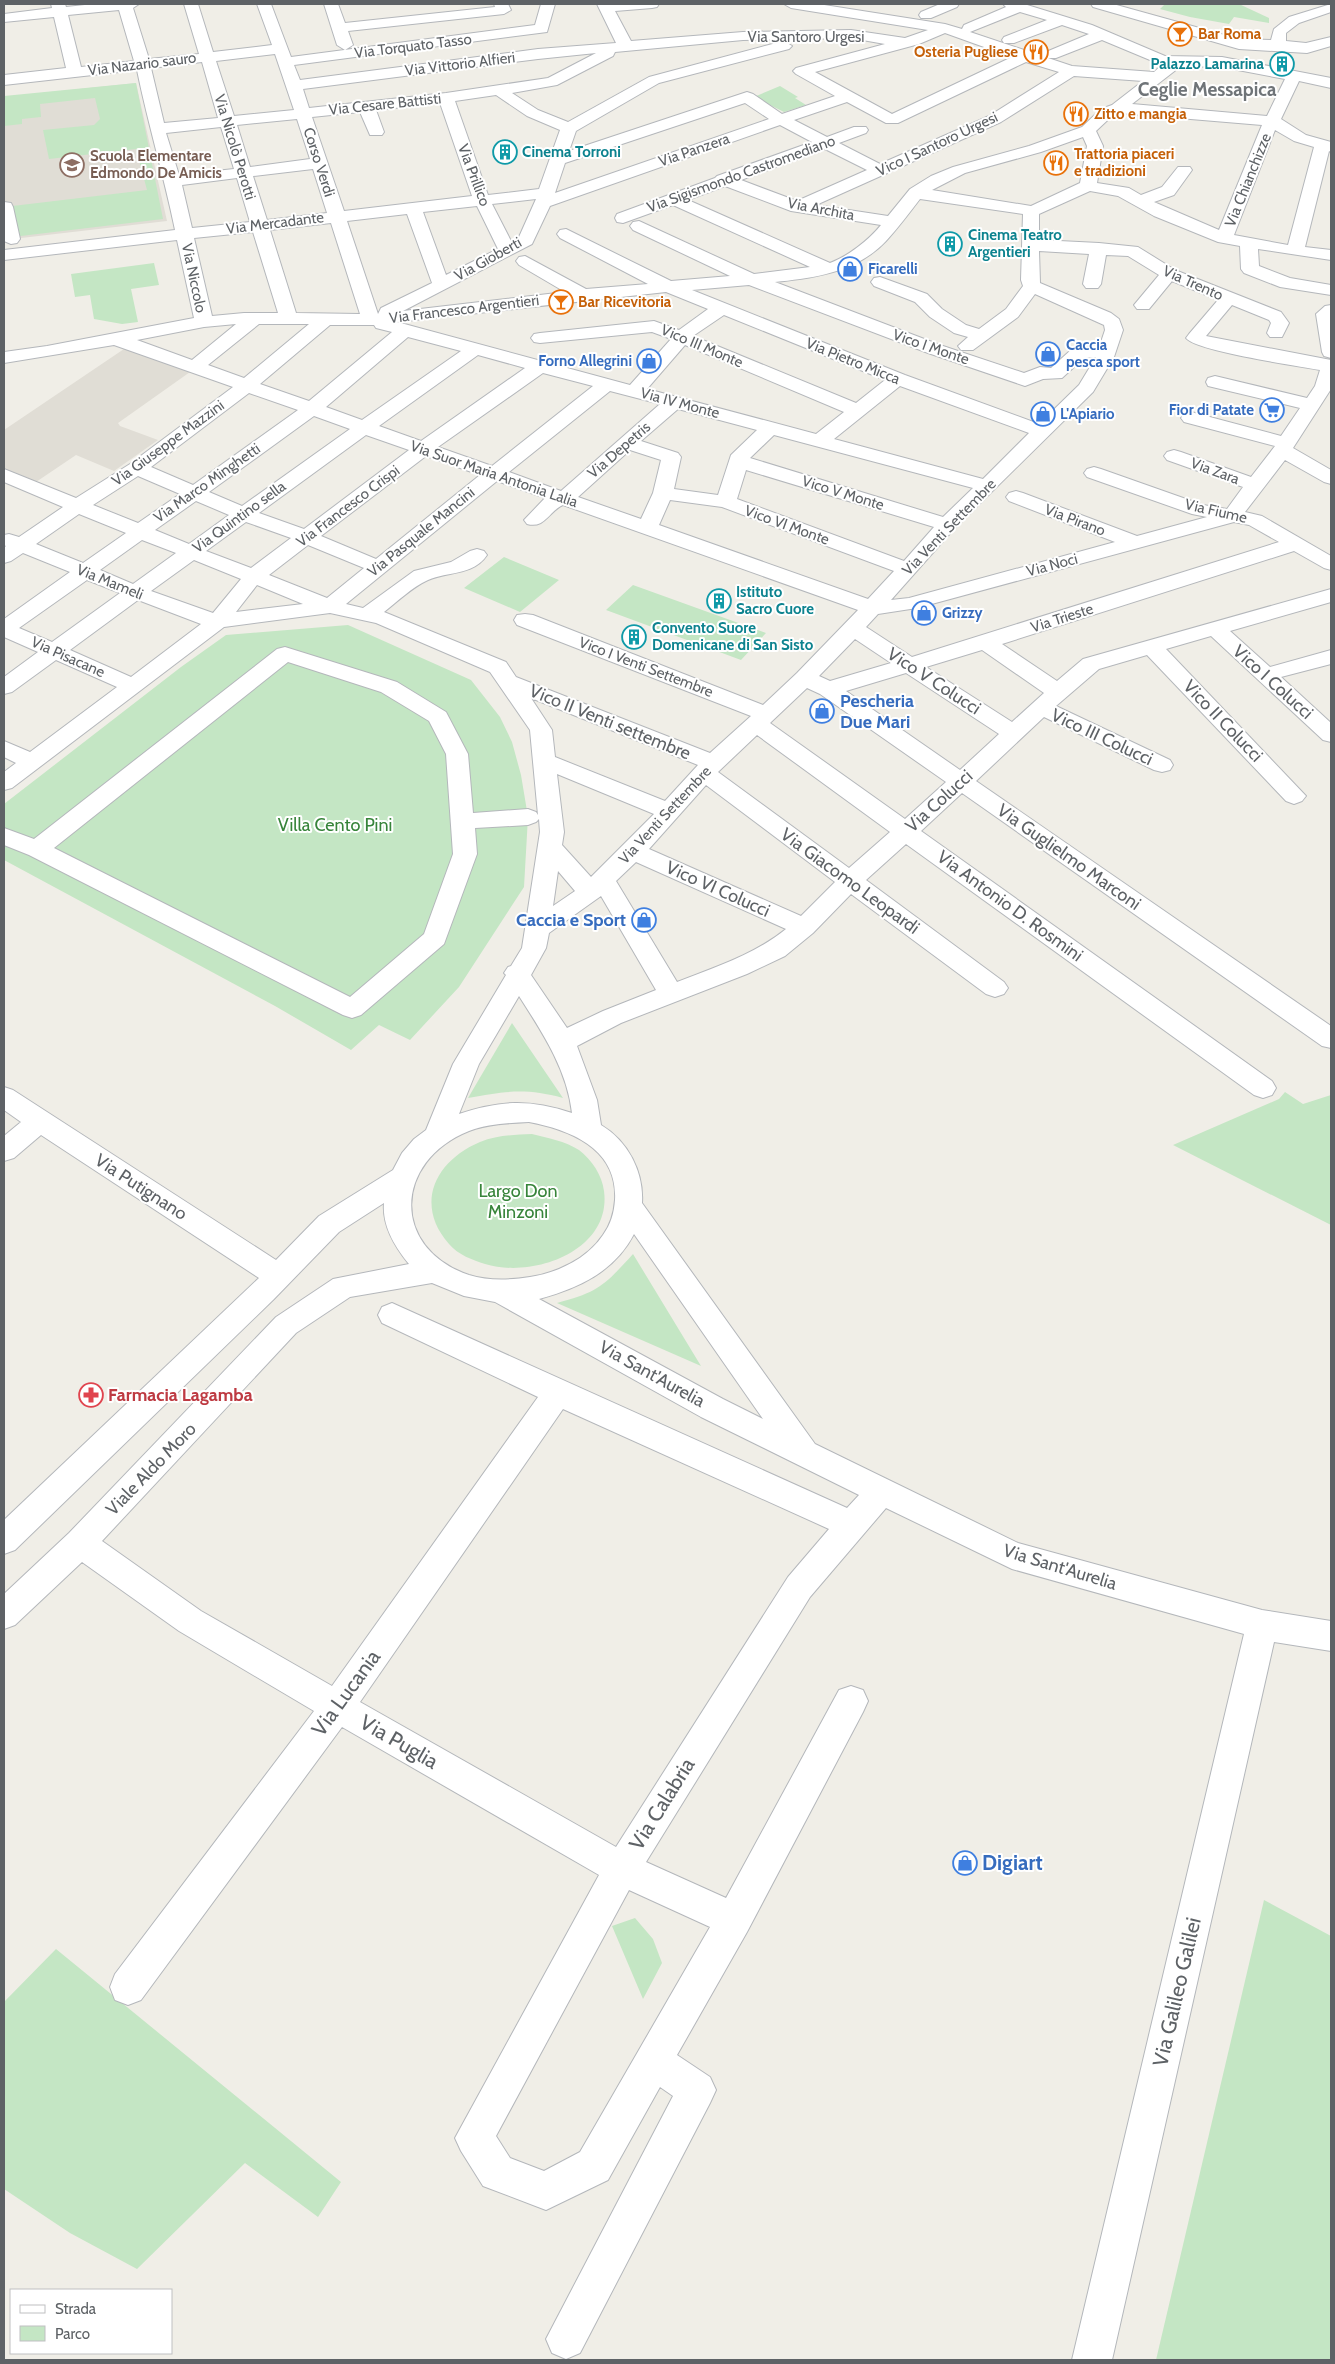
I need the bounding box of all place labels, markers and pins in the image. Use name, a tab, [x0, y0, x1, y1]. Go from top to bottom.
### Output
bar icon: Bar Roma	[1167, 21, 1193, 47]
place label: Bar Roma	[1198, 25, 1262, 43]
restaurant icon: Osteria Pugliese	[1023, 39, 1049, 65]
place label: Osteria Pugliese	[914, 43, 1018, 61]
building icon: Palazzo Lamarina	[1269, 51, 1295, 77]
place label: Palazzo Lamarina	[1151, 55, 1265, 73]
restaurant icon: Zitto e mangia	[1063, 101, 1089, 127]
place label: Zitto e mangia	[1094, 105, 1187, 123]
building icon: Cinema Torroni	[492, 139, 518, 165]
place label: Cinema Torroni	[522, 143, 621, 161]
place label: Trattoria piaceri e tradizioni	[1074, 145, 1174, 180]
place label: Scuola Elementare Edmondo De Amicis	[90, 147, 222, 182]
restaurant icon: Trattoria piaceri e tradizioni	[1043, 150, 1069, 176]
school or university icon: Scuola Elementare Edmondo De Amicis	[59, 152, 85, 178]
place label: Cinema Teatro Argentieri	[968, 226, 1062, 261]
building icon: Cinema Teatro Argentieri	[937, 231, 963, 257]
shop icon: Ficarelli	[837, 256, 863, 282]
place label: Ficarelli	[868, 260, 918, 278]
bar icon: Bar Ricevitoria	[548, 289, 574, 315]
place label: Bar Ricevitoria	[578, 293, 672, 311]
place label: Caccia pesca sport	[1066, 336, 1140, 371]
shop icon: Caccia pesca sport	[1035, 341, 1061, 367]
shop icon: Forno Allegrini	[636, 348, 662, 374]
place label: Forno Allegrini	[538, 352, 632, 370]
supermarket icon: Fior di Patate	[1259, 397, 1285, 423]
shop icon: L'Apiario	[1030, 401, 1056, 427]
place label: Fior di Patate	[1169, 401, 1254, 419]
place label: L'Apiario	[1060, 405, 1115, 423]
place label: Istituto Sacro Cuore	[736, 583, 814, 618]
building icon: Istituto Sacro Cuore	[706, 588, 732, 614]
shop icon: Grizzy	[911, 600, 937, 626]
place label: Grizzy	[942, 604, 984, 622]
place label: Convento Suore Domenicane di San Sisto	[652, 619, 814, 654]
building icon: Convento Suore Domenicane di San Sisto	[621, 624, 647, 650]
place label: Pescheria Due Mari	[840, 690, 914, 733]
shop icon: Pescheria Due Mari	[809, 698, 835, 724]
shop icon: Caccia e Sport	[631, 907, 657, 933]
place label: Caccia e Sport	[516, 909, 626, 931]
pharmacy icon: Farmacia Lagamba	[78, 1382, 104, 1408]
place label: Farmacia Lagamba	[108, 1384, 253, 1406]
shop icon: Digiart	[952, 1850, 978, 1876]
place label: Digiart	[982, 1850, 1043, 1875]

